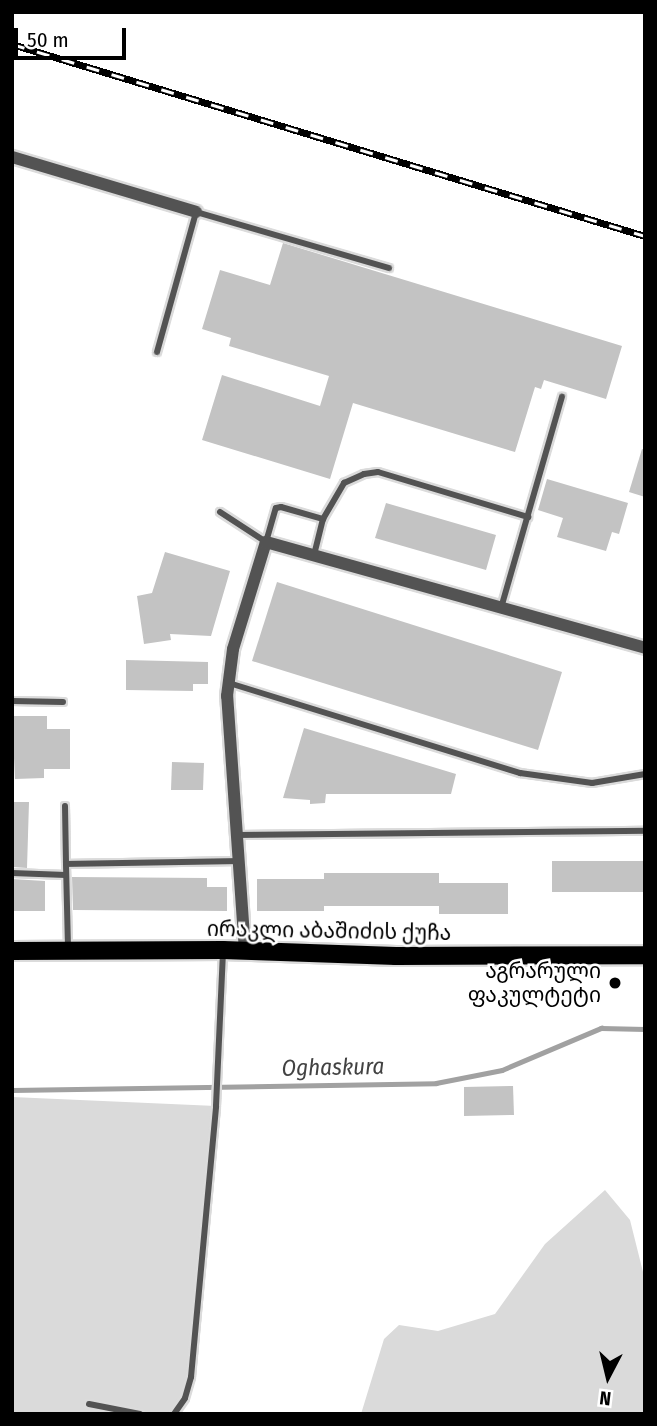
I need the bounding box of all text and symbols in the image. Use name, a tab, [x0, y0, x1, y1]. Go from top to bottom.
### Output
scale bar	[18, 14, 130, 58]
text: 50 m	[27, 27, 69, 53]
street label: ირაკლი აბაშიძის ქუჩა	[207, 916, 451, 946]
place label: აგრარული ფაკულტეტი	[468, 958, 601, 1008]
marker: აგრარული ფაკულტეტი	[607, 975, 623, 991]
water label: Oghaskura	[281, 1052, 385, 1082]
north arrow	[573, 1342, 643, 1412]
text: N	[598, 1386, 612, 1410]

